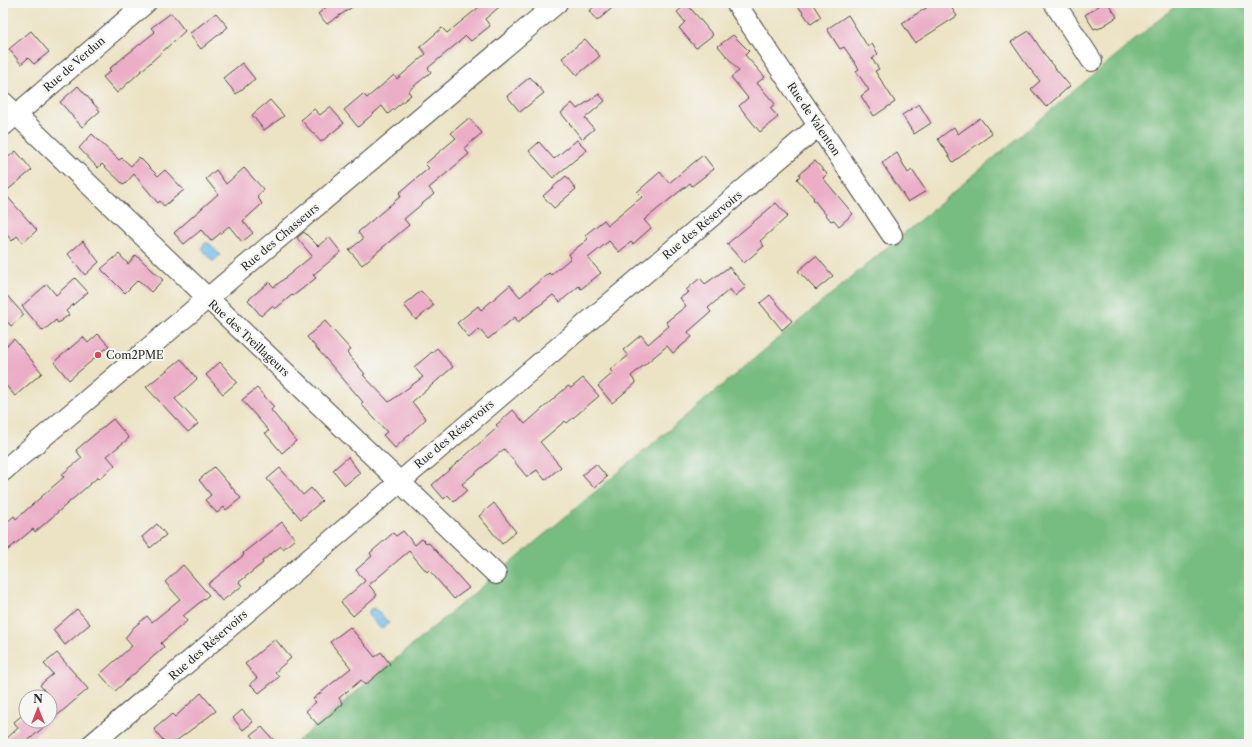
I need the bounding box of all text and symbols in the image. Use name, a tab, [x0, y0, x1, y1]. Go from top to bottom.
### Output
street label: Rue de Verdun	[40, 33, 108, 95]
street label: Rue de Valenton	[784, 79, 844, 159]
street label: Rue des Réservoirs	[659, 188, 745, 262]
street label: Rue des Chasseurs	[238, 200, 322, 274]
street label: Rue des Treillageurs	[205, 297, 293, 379]
place label: Com2PME	[106, 348, 164, 362]
marker: Com2PME	[93, 350, 103, 360]
street label: Rue des Réservoirs	[411, 397, 497, 471]
street label: Rue des Réservoirs	[166, 607, 250, 683]
north arrow	[18, 689, 58, 729]
text: N	[33, 692, 43, 706]

